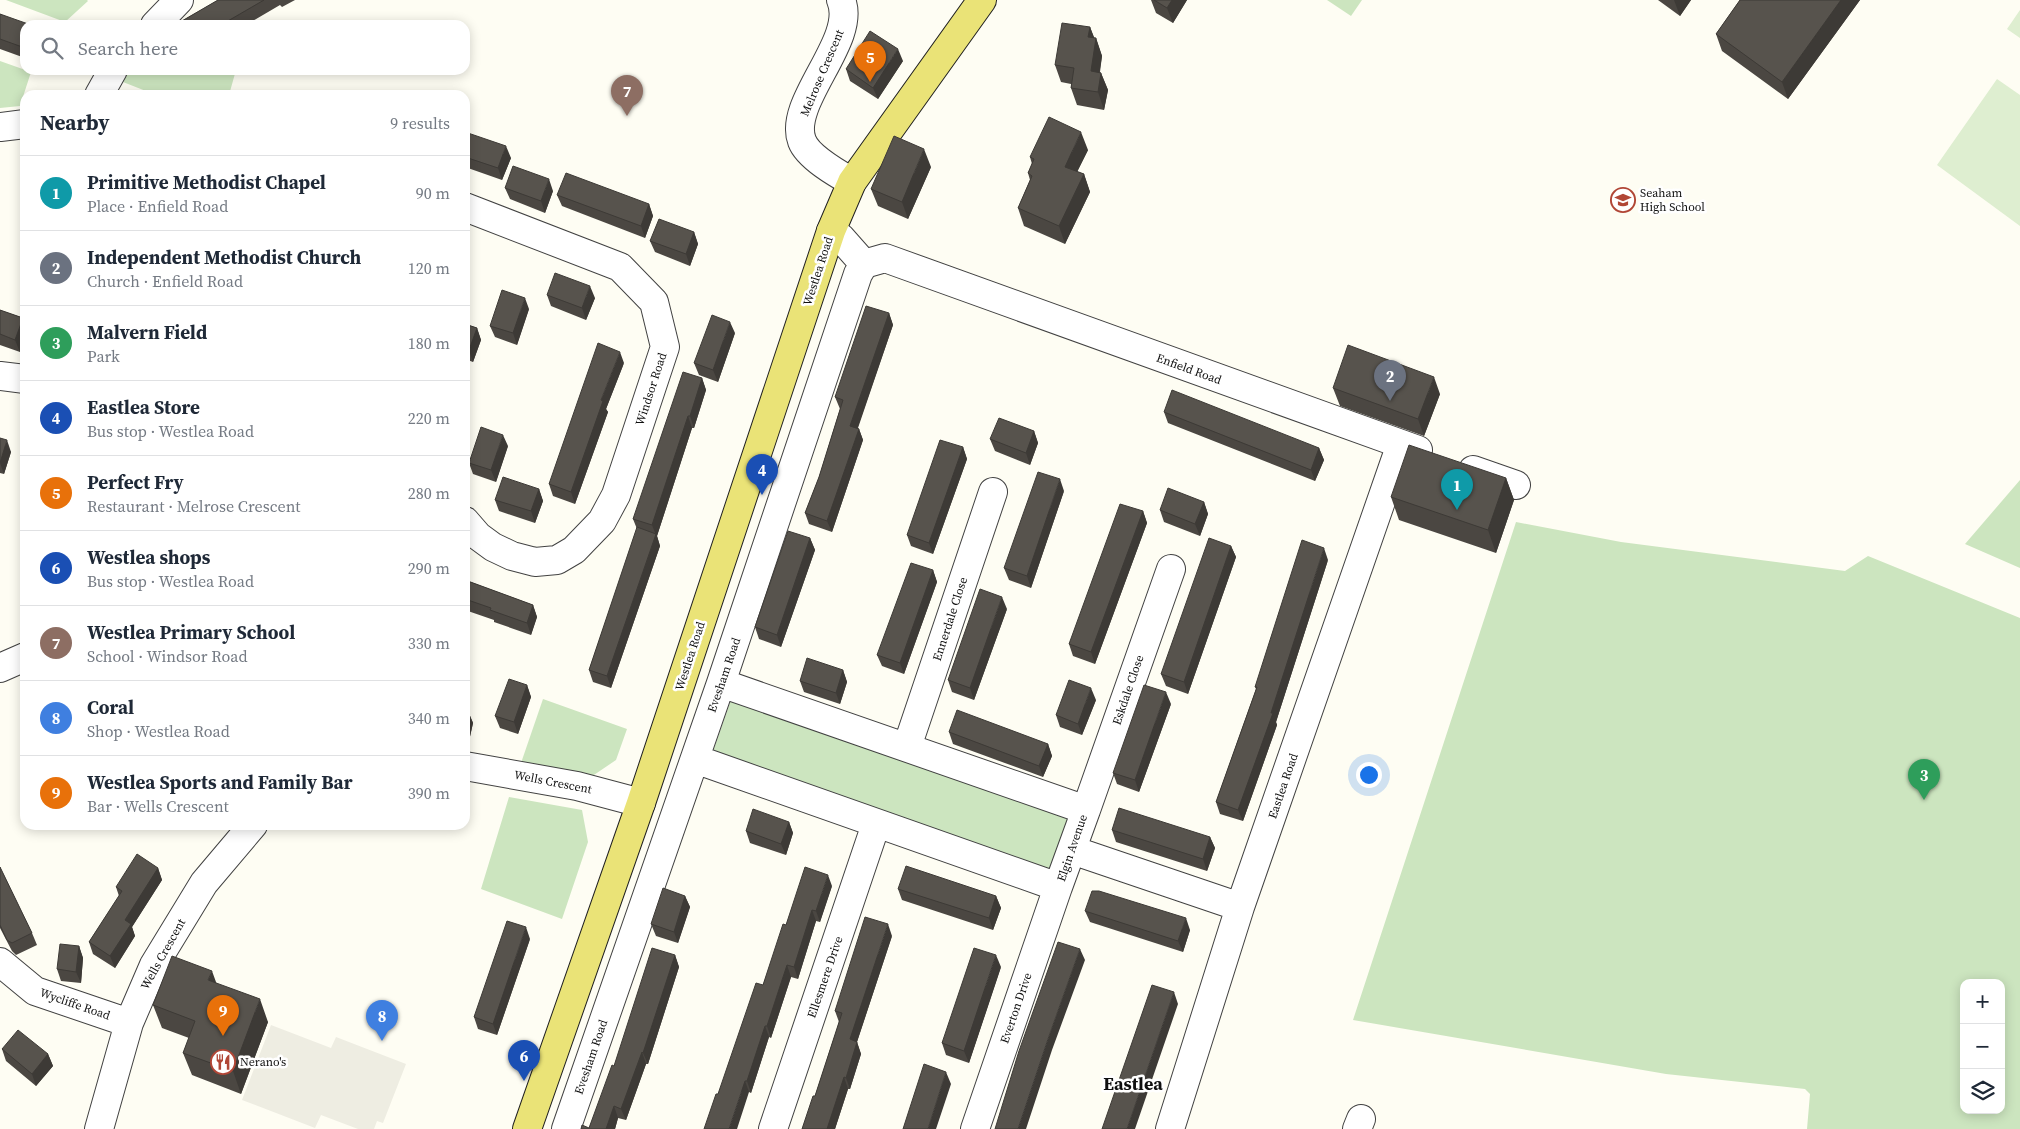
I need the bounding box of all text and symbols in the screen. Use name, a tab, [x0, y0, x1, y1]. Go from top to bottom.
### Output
search box	[20, 20, 470, 75]
street label: Melrose Crescent	[797, 27, 848, 119]
icon: search	[38, 34, 66, 62]
text: Search here	[78, 35, 178, 61]
pin: 5	[854, 41, 886, 82]
pin: 7	[611, 75, 643, 116]
text: Nearby	[40, 108, 110, 137]
text: 9 results	[390, 112, 450, 134]
text: Primitive Methodist Chapel	[87, 169, 326, 195]
text: 1	[52, 182, 60, 204]
text: 90 m	[416, 182, 450, 204]
place label: Seaham High School	[1640, 185, 1705, 215]
school or university icon: Seaham High School	[1610, 187, 1636, 213]
text: Place · Enfield Road	[87, 195, 228, 217]
street label: Westlea Road	[799, 234, 837, 308]
text: Independent Methodist Church	[87, 244, 361, 270]
text: 2	[52, 257, 60, 279]
text: 120 m	[408, 257, 450, 279]
text: Church · Enfield Road	[87, 270, 243, 292]
text: Malvern Field	[87, 319, 207, 345]
text: 3	[52, 332, 60, 354]
text: 180 m	[408, 332, 450, 354]
text: Park	[87, 345, 120, 367]
street label: Windsor Road	[632, 350, 670, 428]
street label: Enfield Road	[1154, 350, 1224, 388]
pin: 2	[1374, 360, 1406, 401]
text: Eastlea Store	[87, 394, 200, 420]
text: 4	[52, 407, 60, 429]
text: 220 m	[408, 407, 450, 429]
text: Bus stop · Westlea Road	[87, 420, 254, 442]
pin: 4	[746, 454, 778, 495]
text: Perfect Fry	[87, 469, 184, 495]
pin: 1	[1441, 469, 1473, 510]
text: 5	[52, 482, 60, 504]
text: 280 m	[408, 482, 450, 504]
text: Restaurant · Melrose Crescent	[87, 495, 300, 517]
text: Westlea shops	[87, 544, 210, 570]
text: 6	[52, 557, 60, 579]
text: 290 m	[408, 557, 450, 579]
text: Bus stop · Westlea Road	[87, 570, 254, 592]
street label: Ennerdale Close	[929, 575, 971, 663]
text: Westlea Primary School	[87, 619, 295, 645]
street label: Westlea Road	[671, 619, 709, 693]
text: 7	[52, 632, 60, 654]
text: 330 m	[408, 632, 450, 654]
street label: Evesham Road	[704, 635, 744, 715]
text: School · Windsor Road	[87, 645, 247, 667]
street label: Eskdale Close	[1109, 653, 1147, 727]
text: Coral	[87, 694, 134, 720]
text: 8	[52, 707, 60, 729]
text: 340 m	[408, 707, 450, 729]
text: Shop · Westlea Road	[87, 720, 230, 742]
street label: Eastlea Road	[1264, 751, 1302, 821]
pin: 3	[1908, 759, 1940, 800]
your location	[1356, 762, 1382, 788]
street label: Wells Crescent	[513, 767, 593, 797]
text: Westlea Sports and Family Bar	[87, 769, 353, 795]
text: 9	[52, 782, 60, 804]
text: 390 m	[408, 782, 450, 804]
text: Bar · Wells Crescent	[87, 795, 229, 817]
street label: Elgin Avenue	[1053, 812, 1091, 884]
street label: Wells Crescent	[137, 916, 189, 992]
street label: Ellesmere Drive	[804, 934, 846, 1020]
street label: Everton Drive	[996, 971, 1036, 1045]
map controls	[1960, 979, 2005, 1114]
button: +	[1960, 979, 2005, 1024]
street label: Wycliffe Road	[38, 984, 113, 1024]
pin: 9	[207, 995, 239, 1036]
pin: 8	[366, 1000, 398, 1041]
street label: Evesham Road	[571, 1017, 611, 1097]
button: −	[1960, 1024, 2005, 1069]
pin: 6	[508, 1040, 540, 1081]
restaurant icon: Nerano's	[210, 1049, 236, 1075]
place label: Nerano's	[240, 1054, 286, 1070]
button: layers	[1960, 1069, 2005, 1114]
district label: Eastlea	[1103, 1071, 1163, 1096]

